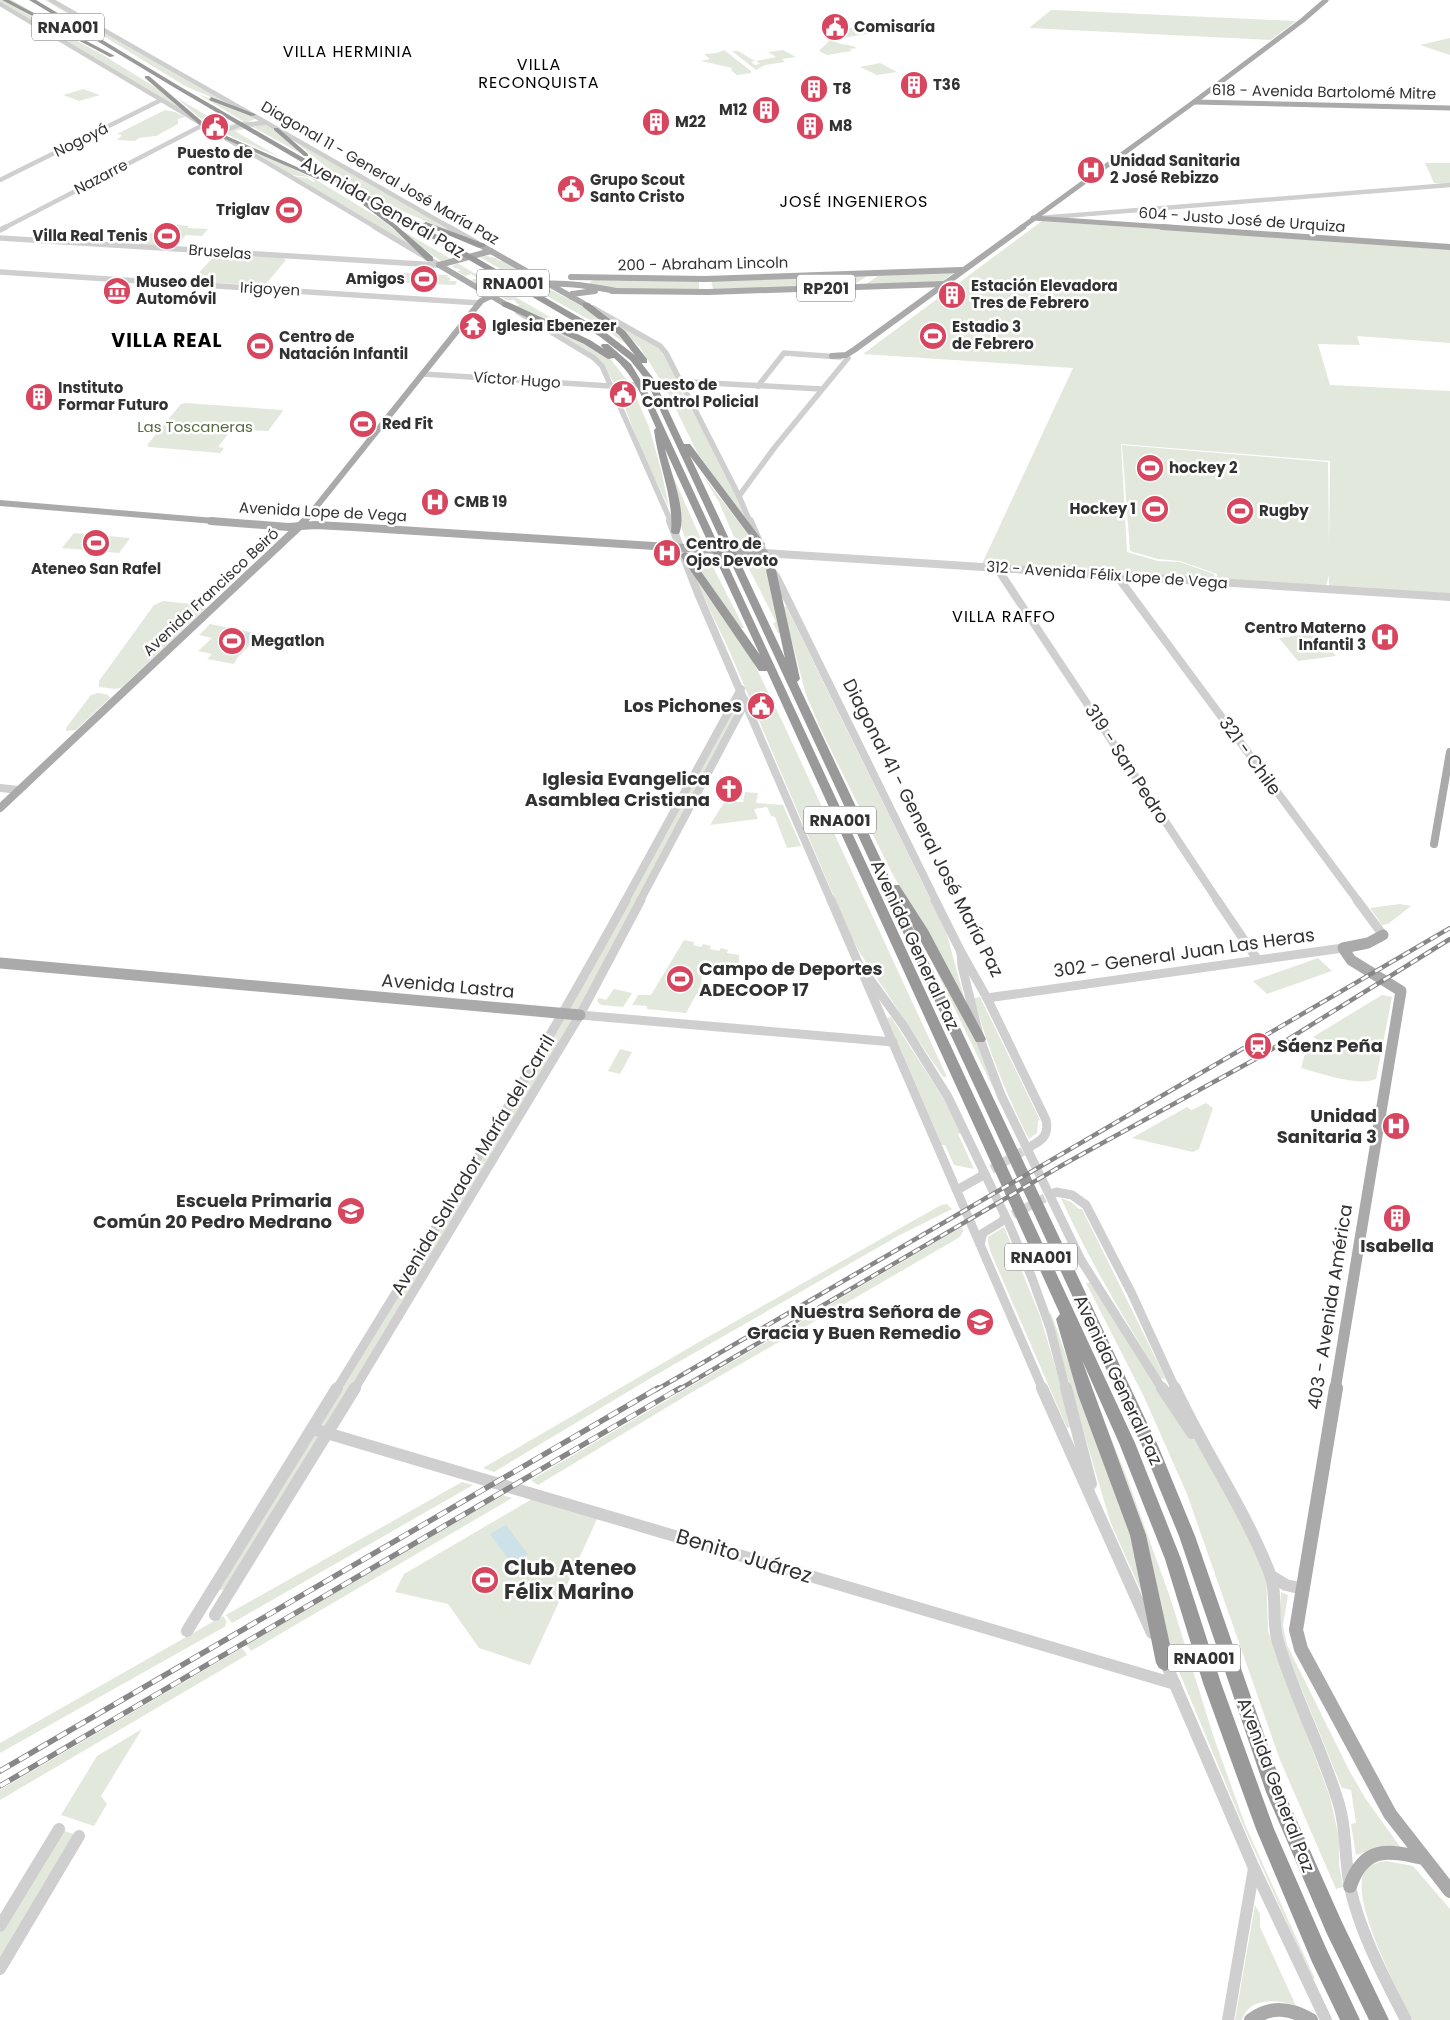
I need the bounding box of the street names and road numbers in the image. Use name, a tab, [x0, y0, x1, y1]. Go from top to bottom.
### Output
road number: RNA001	[32, 14, 104, 41]
street label: 618 - Avenida Bartolomé Mitre	[1212, 79, 1436, 104]
street label: Diagonal 11 - General José María Paz	[257, 96, 503, 250]
street label: Nogoyá	[50, 117, 112, 162]
street label: Avenida General Paz	[297, 149, 470, 264]
street label: Nazarre	[70, 154, 131, 199]
street label: 604 - Justo José de Urquiza	[1138, 202, 1346, 237]
street label: Bruselas	[188, 239, 252, 264]
street label: 200 - Abraham Lincoln	[617, 252, 789, 275]
road number: RNA001	[477, 270, 549, 296]
road number: RP201	[797, 274, 855, 302]
street label: Irigoyen	[239, 276, 301, 301]
street label: Víctor Hugo	[473, 366, 561, 393]
street label: Avenida Lope de Vega	[239, 497, 408, 526]
street label: Avenida Francisco Beiró	[138, 523, 283, 660]
street label: 312 - Avenida Félix Lope de Vega	[986, 556, 1229, 593]
street label: Diagonal 41 - General José María Paz	[837, 674, 1010, 981]
street label: 319 - San Pedro	[1079, 699, 1176, 829]
street label: 321 - Chile	[1213, 711, 1287, 800]
road number: RNA001	[804, 806, 876, 834]
street label: Avenida General Paz	[865, 856, 966, 1034]
street label: 302 - General Juan Las Heras	[1052, 922, 1316, 983]
street label: Avenida Lastra	[381, 967, 516, 1004]
street label: Avenida Salvador María del Carril	[385, 1030, 560, 1300]
street label: 403 - Avenida América	[1301, 1203, 1358, 1411]
road number: RNA001	[1005, 1244, 1077, 1270]
street label: Avenida General Paz	[1068, 1291, 1169, 1469]
street label: Benito Juárez	[673, 1521, 816, 1590]
road number: RNA001	[1168, 1645, 1240, 1672]
street label: Avenida General Paz	[1232, 1694, 1321, 1876]

